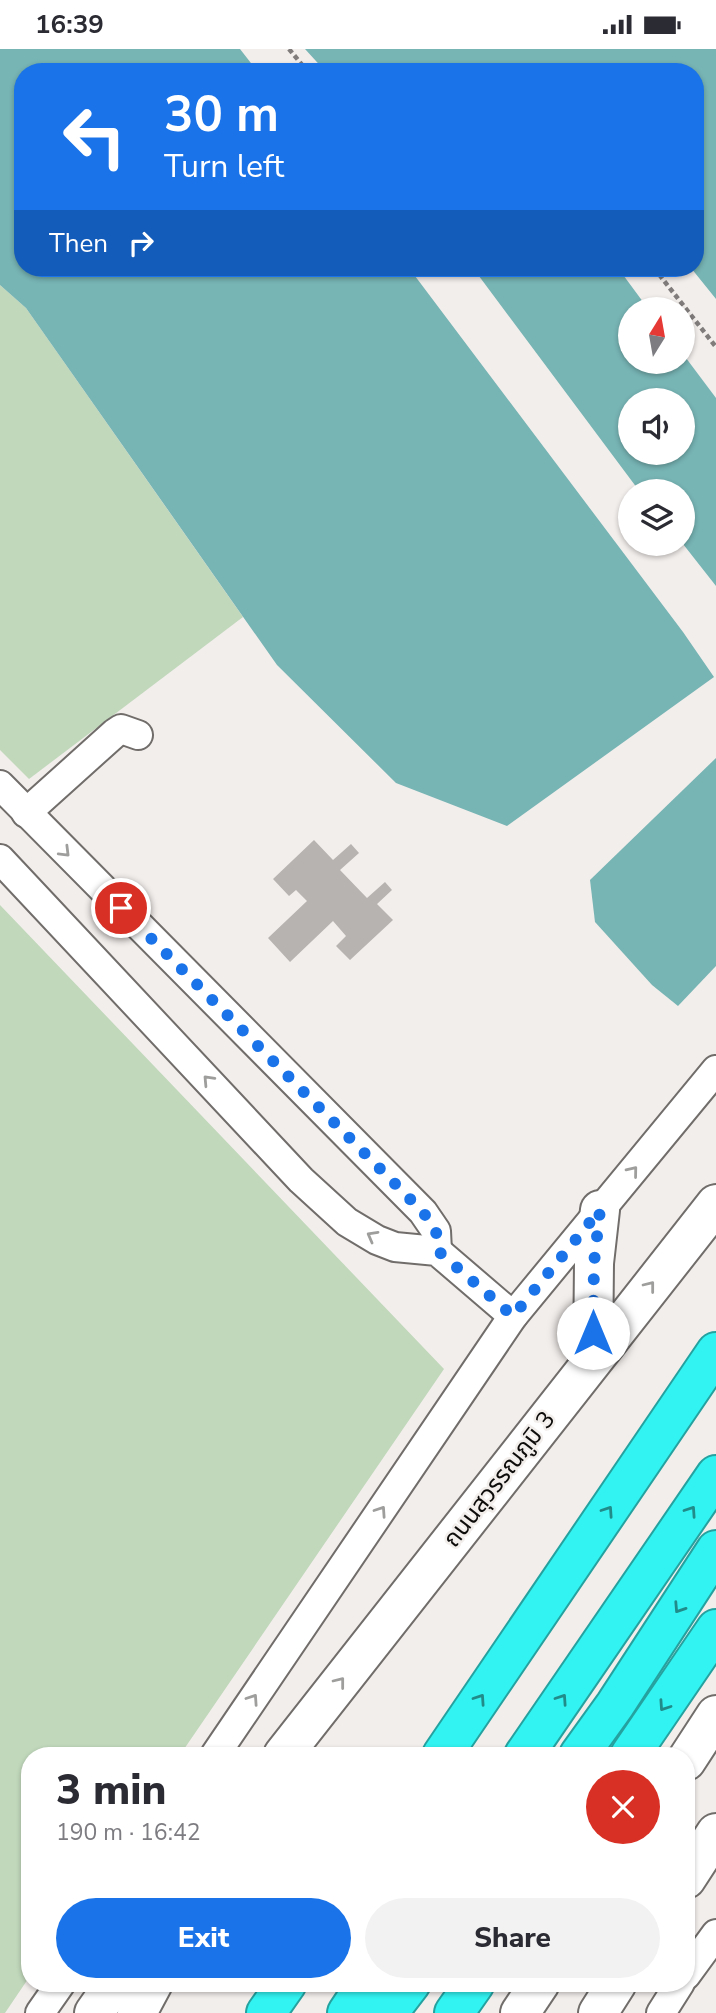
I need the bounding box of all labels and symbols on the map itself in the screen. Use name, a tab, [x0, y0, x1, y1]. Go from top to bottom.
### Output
north arrow	[618, 297, 695, 375]
one-way arrow	[56, 844, 69, 857]
pin	[91, 878, 151, 938]
one-way arrow	[203, 1076, 216, 1089]
one-way arrow	[625, 1166, 637, 1179]
one-way arrow	[367, 1231, 379, 1245]
one-way arrow	[642, 1282, 655, 1294]
position arrow	[556, 1296, 630, 1370]
street label: ถนนสุวรรณภูมิ 3	[436, 1404, 562, 1554]
one-way arrow	[373, 1505, 386, 1518]
one-way arrow	[600, 1506, 612, 1519]
one-way arrow	[683, 1506, 695, 1519]
one-way arrow	[674, 1600, 687, 1613]
one-way arrow	[332, 1678, 344, 1691]
one-way arrow	[245, 1694, 257, 1707]
one-way arrow	[472, 1694, 484, 1707]
one-way arrow	[554, 1694, 566, 1707]
one-way arrow	[660, 1698, 672, 1711]

